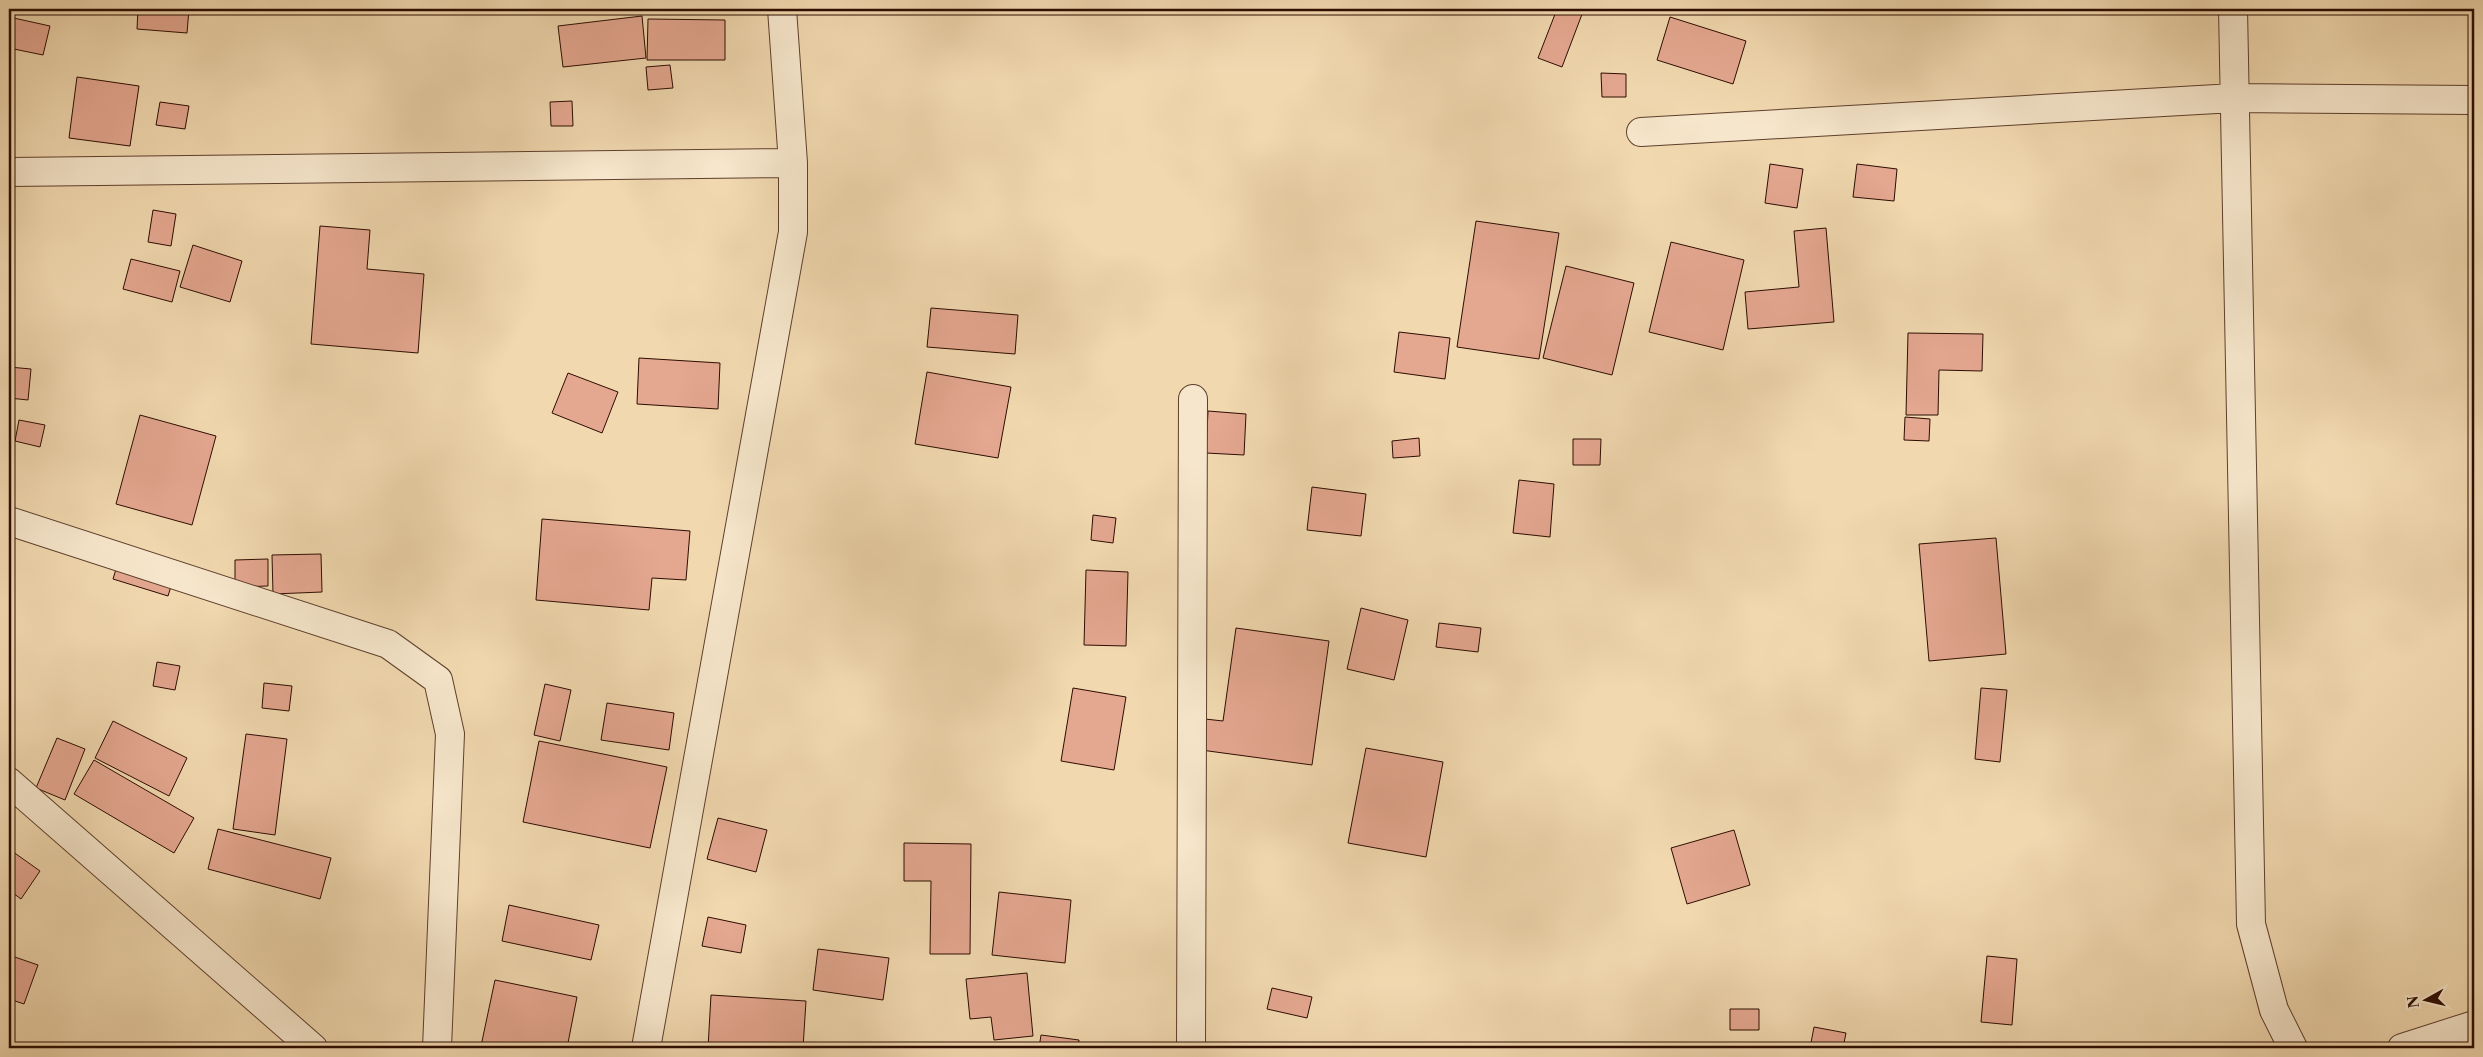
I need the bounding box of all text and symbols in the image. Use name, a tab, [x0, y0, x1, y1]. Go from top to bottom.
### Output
north arrow	[2400, 974, 2450, 1024]
text: N	[2403, 995, 2423, 1009]

